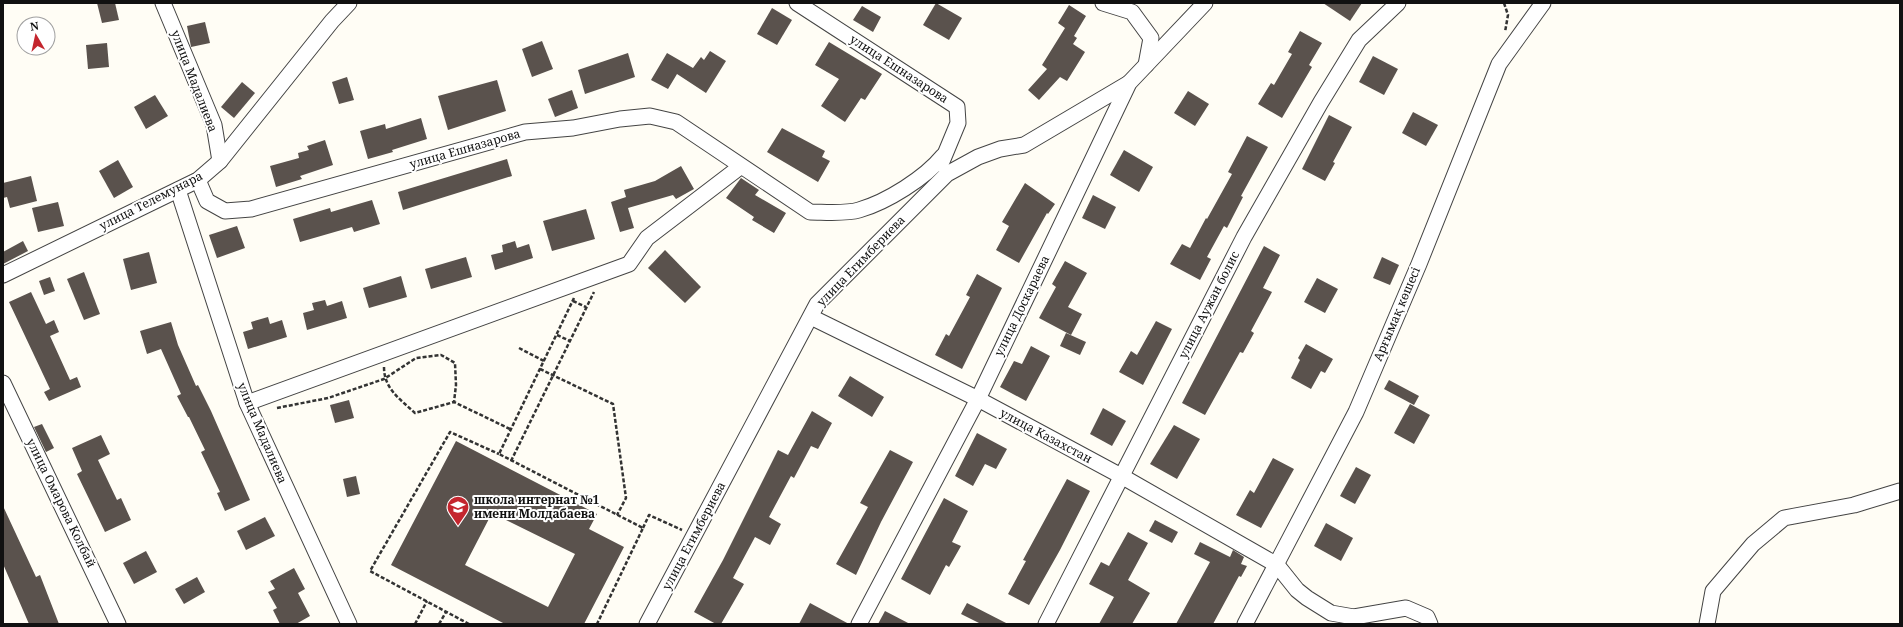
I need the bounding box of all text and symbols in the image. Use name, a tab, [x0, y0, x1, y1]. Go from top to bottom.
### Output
north arrow	[16, 16, 56, 56]
text: N	[29, 17, 40, 34]
street label: улица Мадалиева	[167, 27, 222, 134]
street label: улица Ешназарова	[847, 30, 952, 107]
street label: улица Ешназарова	[407, 125, 522, 172]
street label: улица Телемунара	[96, 167, 206, 234]
street label: улица Егимбериева	[813, 211, 909, 310]
street label: улица Аужан болис	[1174, 248, 1243, 361]
street label: улица Доскараева	[990, 252, 1053, 359]
street label: Арғымақ көшесі	[1369, 264, 1424, 364]
street label: улица Мадалиева	[234, 380, 291, 486]
street label: улица Казахстан	[997, 404, 1095, 467]
street label: улица Омарова Колбай	[23, 435, 100, 570]
street label: улица Егимбериева	[658, 478, 729, 593]
place label: школа интернат №1 имени Молдабаева	[474, 491, 600, 522]
school or university icon: школа интернат №1 имени Молдабаева	[445, 494, 471, 527]

